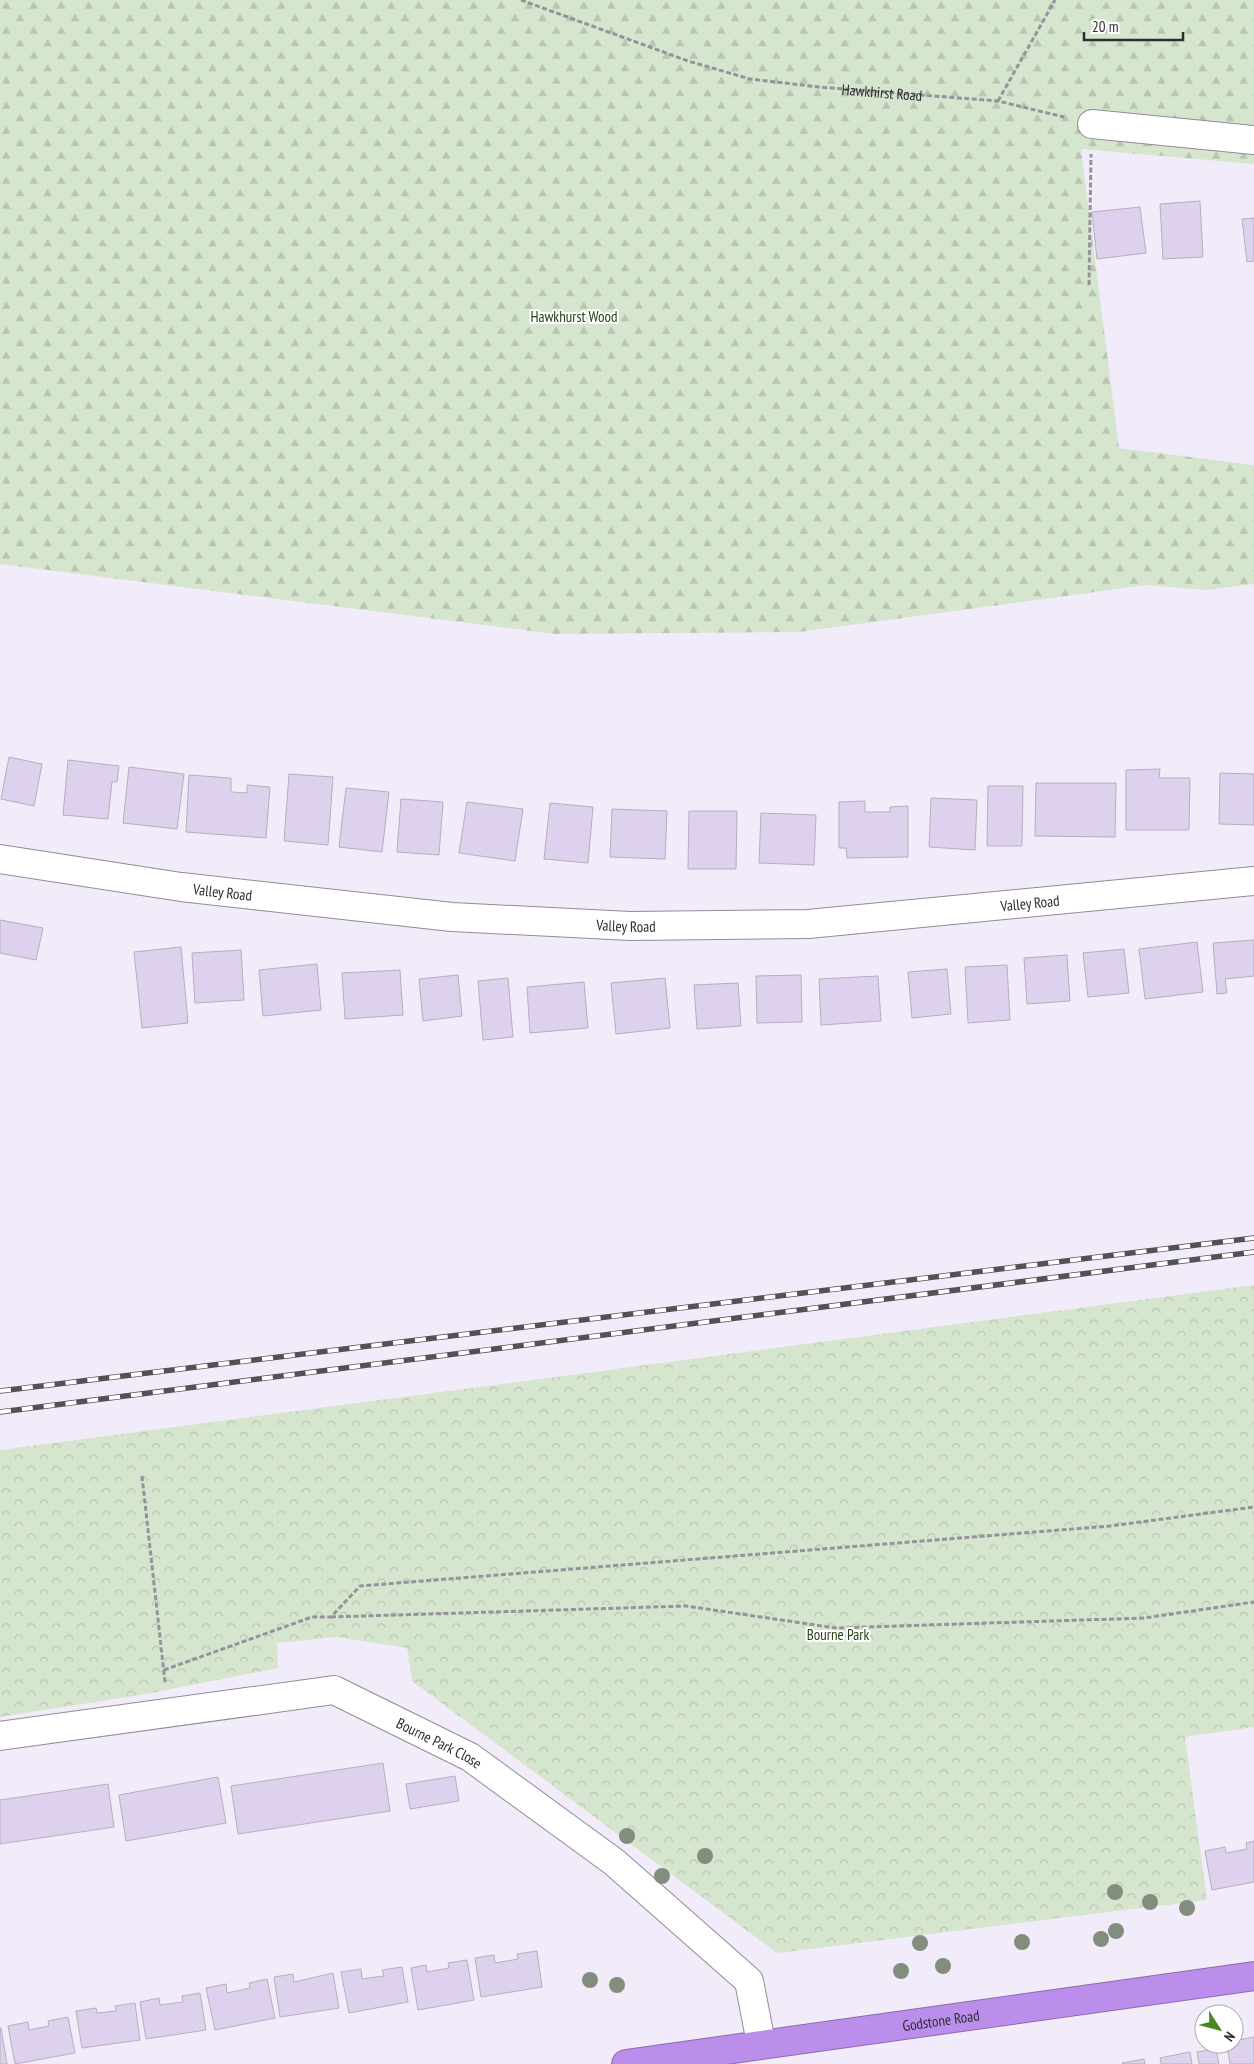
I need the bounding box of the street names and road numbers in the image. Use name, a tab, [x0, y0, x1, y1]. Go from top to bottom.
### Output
street label: Hawkhirst Road	[841, 79, 923, 105]
street label: Valley Road	[191, 879, 253, 904]
street label: Valley Road	[998, 890, 1060, 915]
street label: Valley Road	[595, 915, 656, 935]
street label: Bourne Park Close	[394, 1713, 486, 1772]
street label: Godstone Road	[901, 2005, 981, 2035]

